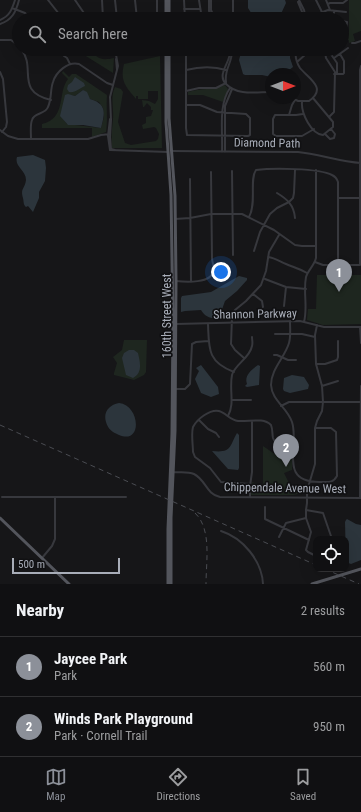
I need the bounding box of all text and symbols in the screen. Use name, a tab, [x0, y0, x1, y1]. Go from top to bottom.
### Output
search box	[12, 12, 349, 56]
icon: search	[26, 23, 48, 45]
text: Search here	[58, 25, 128, 43]
north arrow	[265, 68, 301, 104]
street label: Diamond Path	[234, 135, 301, 151]
pin: 1	[326, 259, 352, 292]
your location	[211, 262, 231, 282]
street label: 160th Street West	[160, 273, 174, 358]
street label: Shannon Parkway	[213, 306, 297, 322]
pin: 2	[273, 434, 299, 467]
street label: Chippendale Avenue West	[224, 480, 347, 496]
map controls	[313, 536, 349, 572]
button: locate	[313, 536, 349, 572]
scale bar	[12, 556, 120, 575]
text: 500 m	[18, 558, 45, 571]
text: Nearby	[16, 600, 64, 620]
text: 2 results	[301, 603, 345, 618]
text: Jaycee Park	[54, 650, 127, 668]
text: 1	[26, 659, 32, 674]
text: 560 m	[313, 659, 345, 674]
text: Park	[54, 668, 77, 683]
text: Winds Park Playground	[54, 710, 193, 728]
text: 2	[26, 719, 32, 734]
text: 950 m	[313, 719, 345, 734]
text: Park · Cornell Trail	[54, 728, 147, 743]
tab: Map	[45, 766, 67, 803]
tab: Directions	[156, 766, 200, 803]
tab: Saved	[290, 766, 316, 803]

